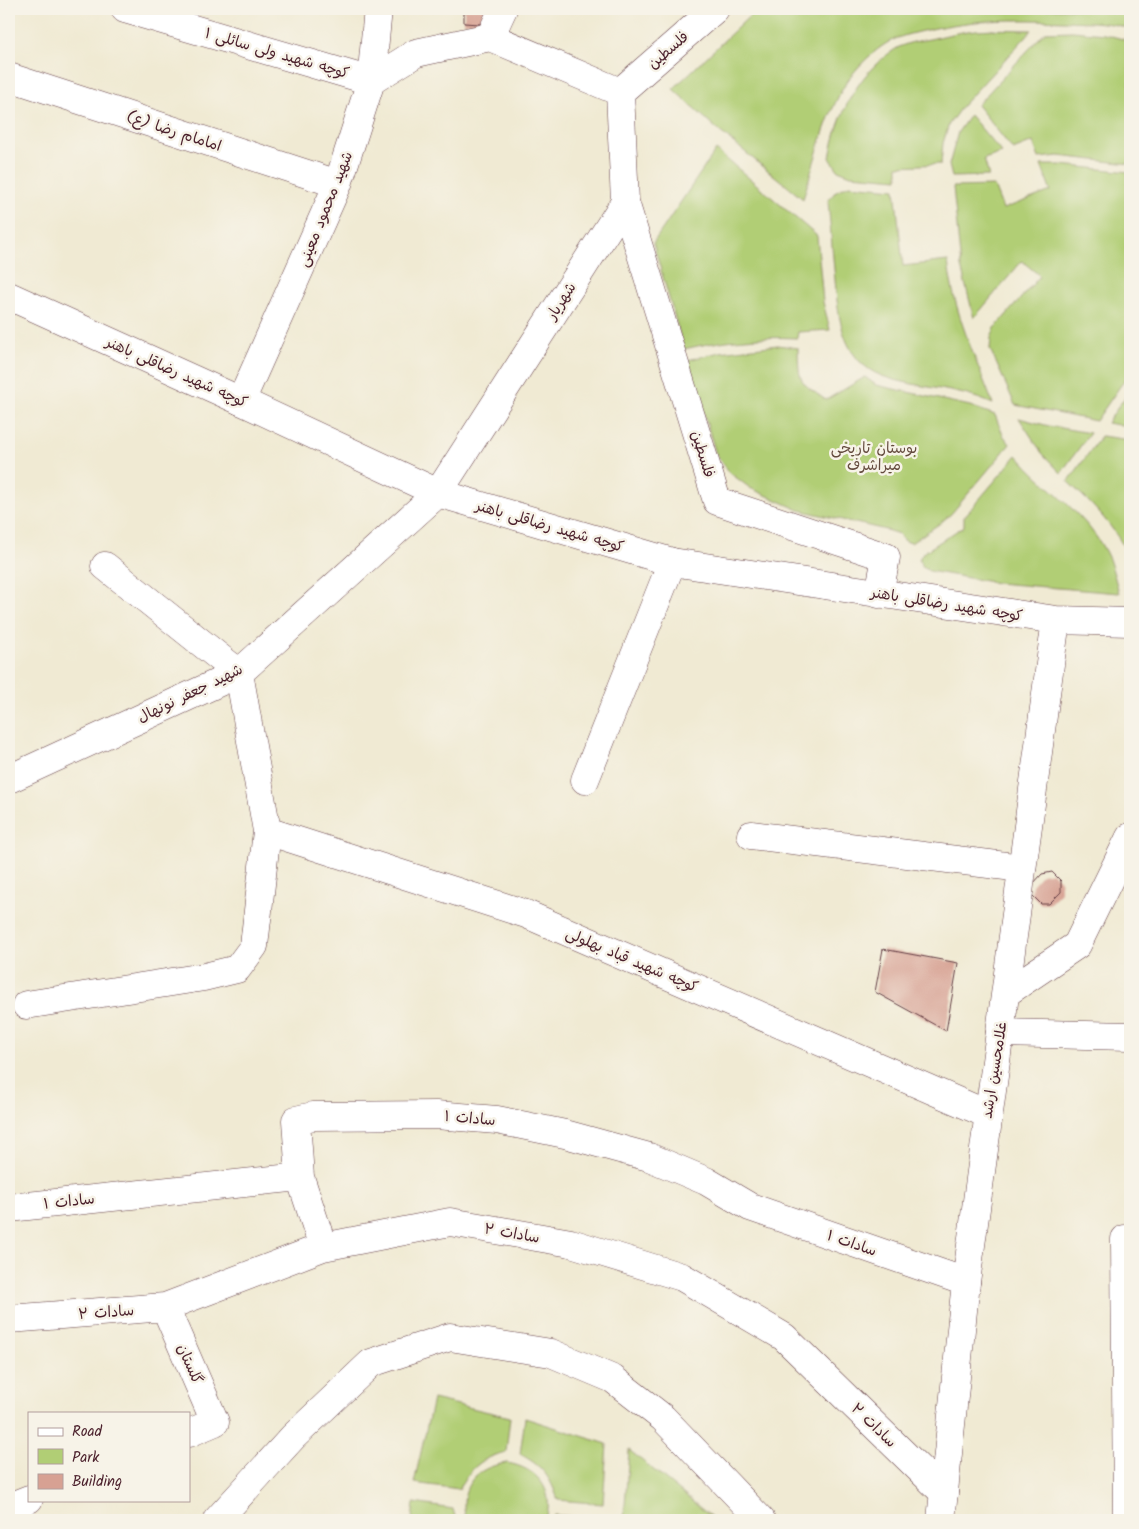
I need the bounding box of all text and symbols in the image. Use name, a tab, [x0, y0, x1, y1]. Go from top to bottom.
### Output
street label: کوچه شهید ولی سائلی ۱	[202, 22, 352, 86]
street label: فلسطین	[643, 26, 695, 76]
street label: امامام رضا (ع)	[123, 105, 224, 159]
street label: شهید محمود معینی	[292, 148, 360, 271]
street label: شهریار	[540, 278, 583, 326]
street label: کوچه شهید رضاقلی باهنر	[100, 330, 251, 415]
street label: فلسطین	[684, 428, 721, 481]
park label: بوستان تاریخی میراشرف	[831, 437, 917, 478]
street label: کوچه شهید رضاقلی باهنر	[471, 494, 627, 560]
street label: کوچه شهید رضاقلی باهنر	[867, 581, 1024, 629]
street label: شهید جعفر نونهال	[134, 658, 247, 730]
street label: کوچه شهید قباد بهلولی	[561, 922, 702, 1000]
street label: غلامحسین ارشد	[976, 1020, 1014, 1120]
street label: سادات ۱	[443, 1105, 497, 1133]
street label: سادات ۱	[42, 1187, 96, 1217]
street label: سادات ۲	[482, 1217, 541, 1251]
street label: سادات ۱	[824, 1224, 880, 1264]
street label: سادات ۲	[77, 1299, 135, 1327]
street label: گلستان	[170, 1340, 209, 1388]
street label: سادات ۲	[845, 1398, 902, 1454]
legend	[28, 1412, 190, 1502]
text: Road	[72, 1420, 103, 1444]
text: Park	[72, 1446, 100, 1470]
text: Building	[72, 1470, 122, 1494]

